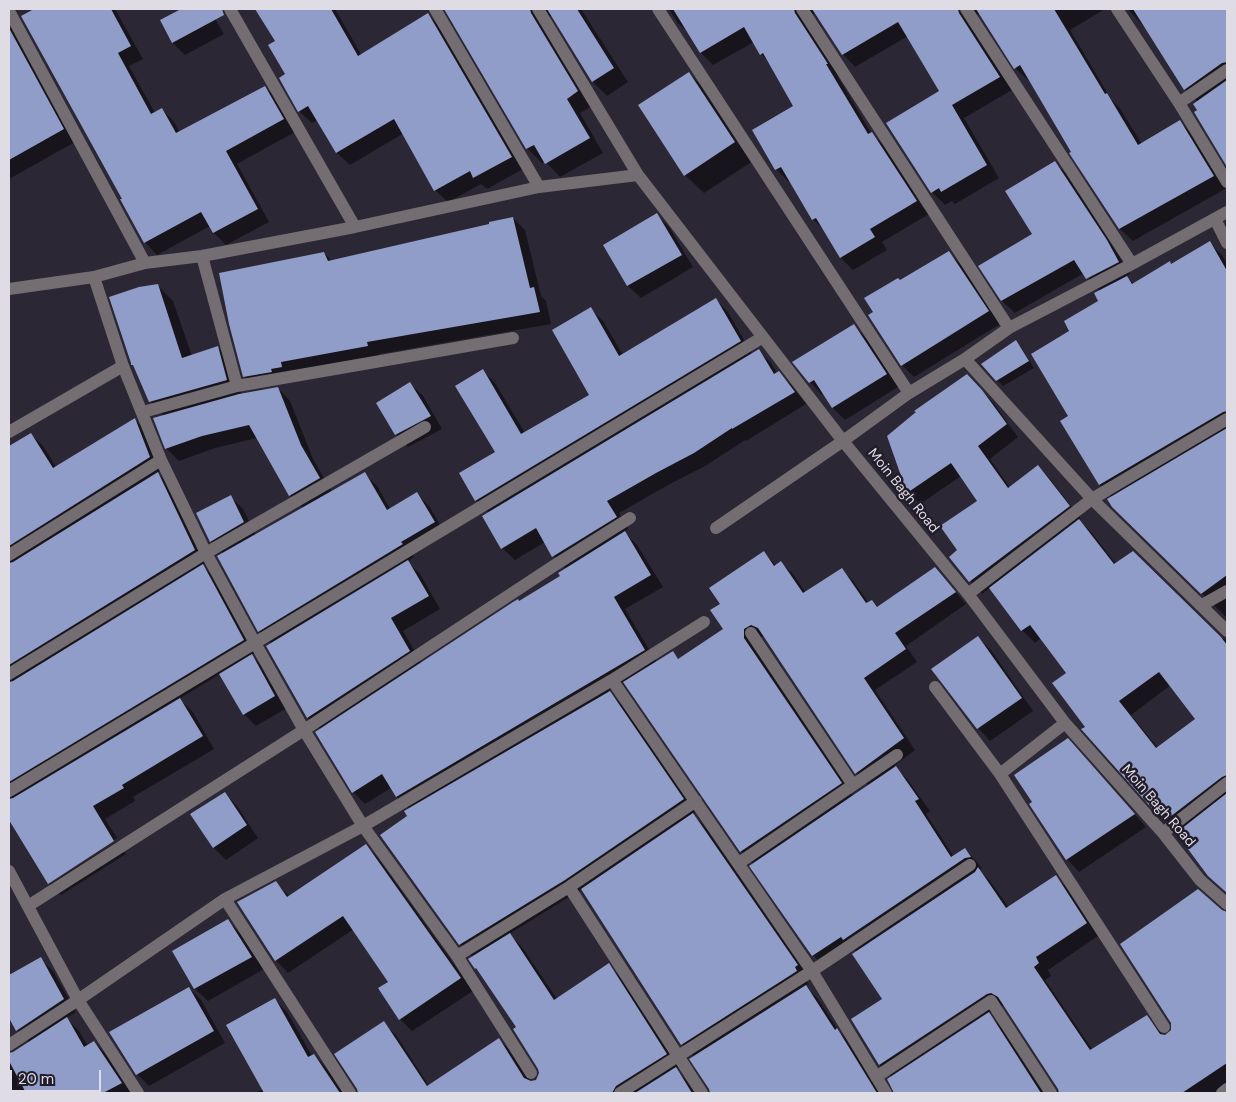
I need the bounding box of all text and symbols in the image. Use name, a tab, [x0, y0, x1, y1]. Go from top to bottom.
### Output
street label: Moin Bagh Road	[864, 446, 942, 536]
street label: Moin Bagh Road	[1118, 761, 1198, 851]
scale bar	[12, 1060, 104, 1092]
text: 20 m	[18, 1069, 54, 1089]

